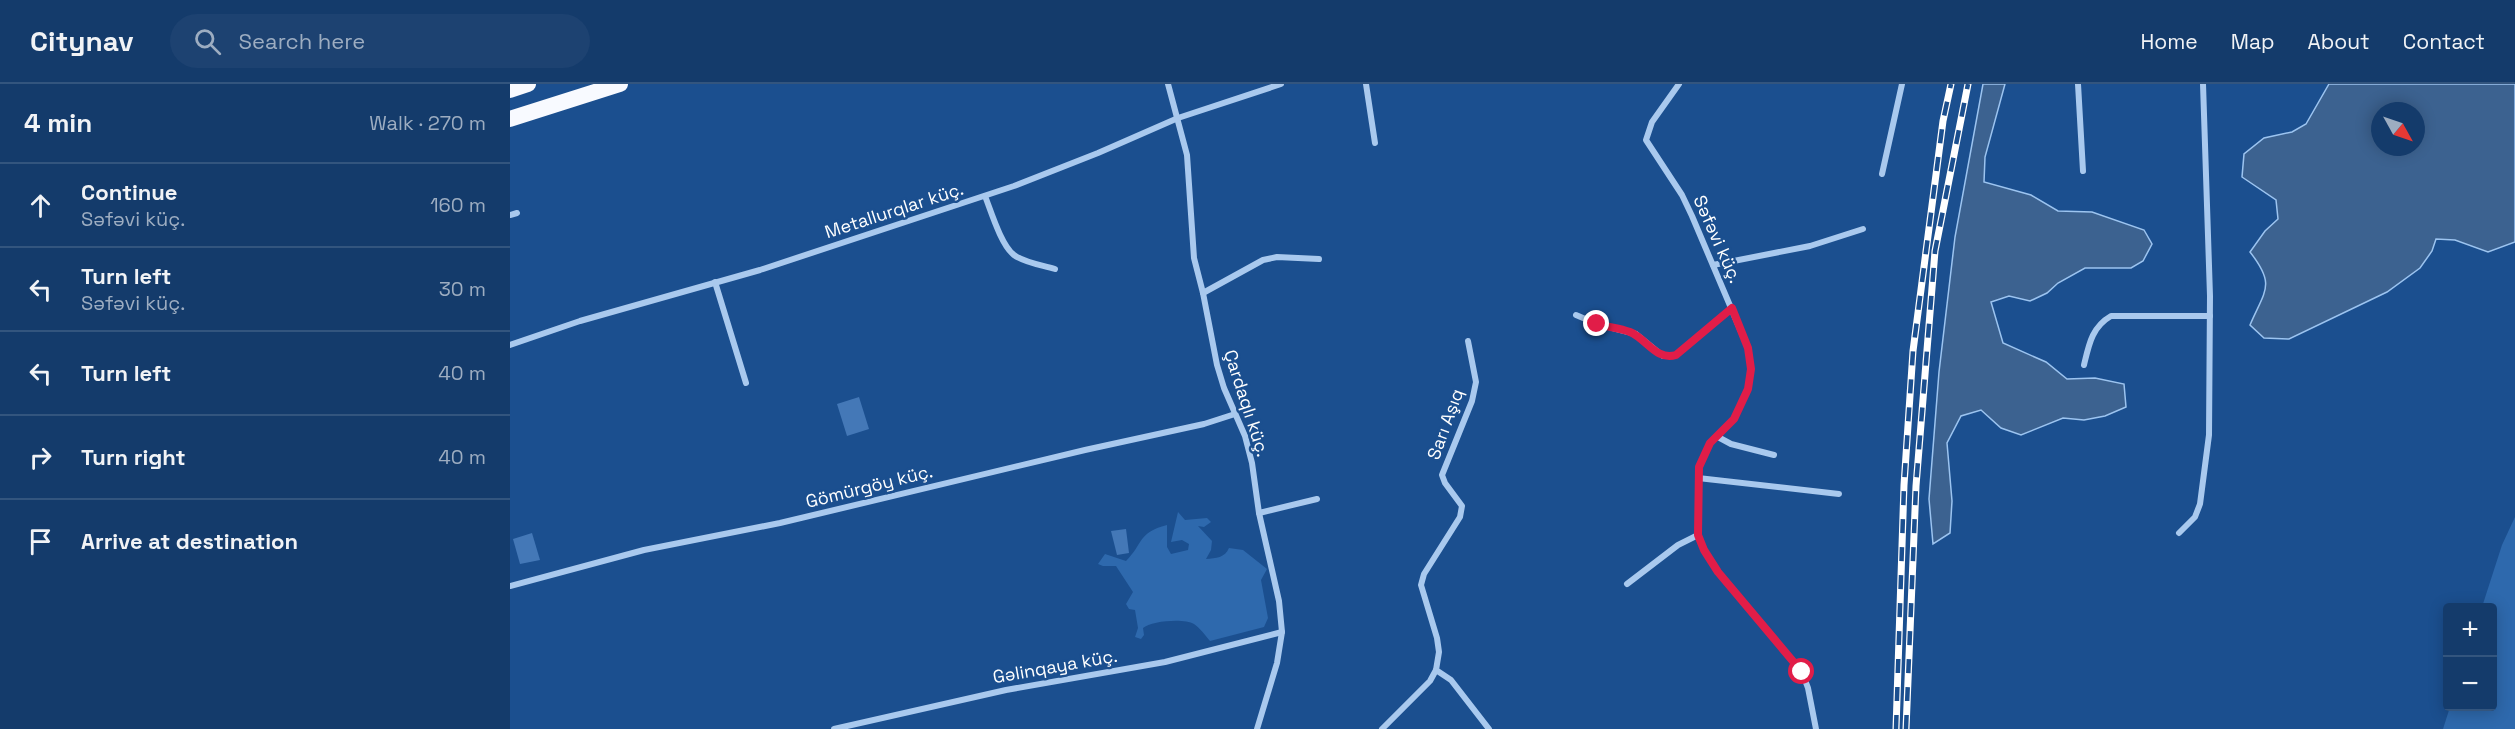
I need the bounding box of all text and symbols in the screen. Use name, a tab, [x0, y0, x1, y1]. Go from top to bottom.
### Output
search box	[170, 14, 590, 68]
text: Citynav	[30, 23, 134, 59]
icon: search	[191, 25, 224, 58]
text: Search here	[239, 27, 365, 55]
text: Home	[2140, 28, 2198, 55]
text: Map	[2231, 28, 2275, 55]
text: About	[2308, 28, 2370, 55]
text: Contact	[2403, 28, 2485, 55]
north arrow	[2371, 102, 2425, 156]
text: 4 min	[24, 106, 92, 140]
text: Walk · 270 m	[369, 110, 486, 136]
street label: Metallurqlar küç.	[822, 177, 966, 243]
text: Continue	[81, 178, 177, 206]
icon: ahead	[24, 189, 57, 222]
street label: Səfəvi küç.	[1688, 191, 1748, 287]
text: 160 m	[430, 192, 486, 218]
text: Səfəvi küç.	[81, 206, 185, 232]
text: Turn left	[81, 262, 171, 290]
icon: left	[24, 273, 57, 306]
text: 30 m	[439, 276, 486, 302]
text: Səfəvi küç.	[81, 290, 185, 316]
route end	[1583, 310, 1609, 336]
street label: Çardaqlı küç.	[1219, 347, 1275, 459]
icon: left	[24, 357, 57, 390]
text: Turn left	[81, 359, 171, 387]
text: 40 m	[438, 360, 486, 386]
street label: Sarı Aşıq	[1422, 385, 1468, 463]
icon: right	[24, 441, 57, 474]
text: Turn right	[81, 443, 186, 471]
text: 40 m	[438, 444, 486, 470]
street label: Gömürgöy küç.	[803, 459, 935, 513]
icon: arrive	[24, 525, 57, 558]
text: Arrive at destination	[81, 527, 298, 555]
map controls	[2443, 603, 2497, 711]
button: +	[2443, 603, 2497, 657]
street label: Gəlinqaya küç.	[991, 644, 1119, 688]
button: −	[2443, 657, 2497, 711]
route start	[1788, 658, 1814, 684]

